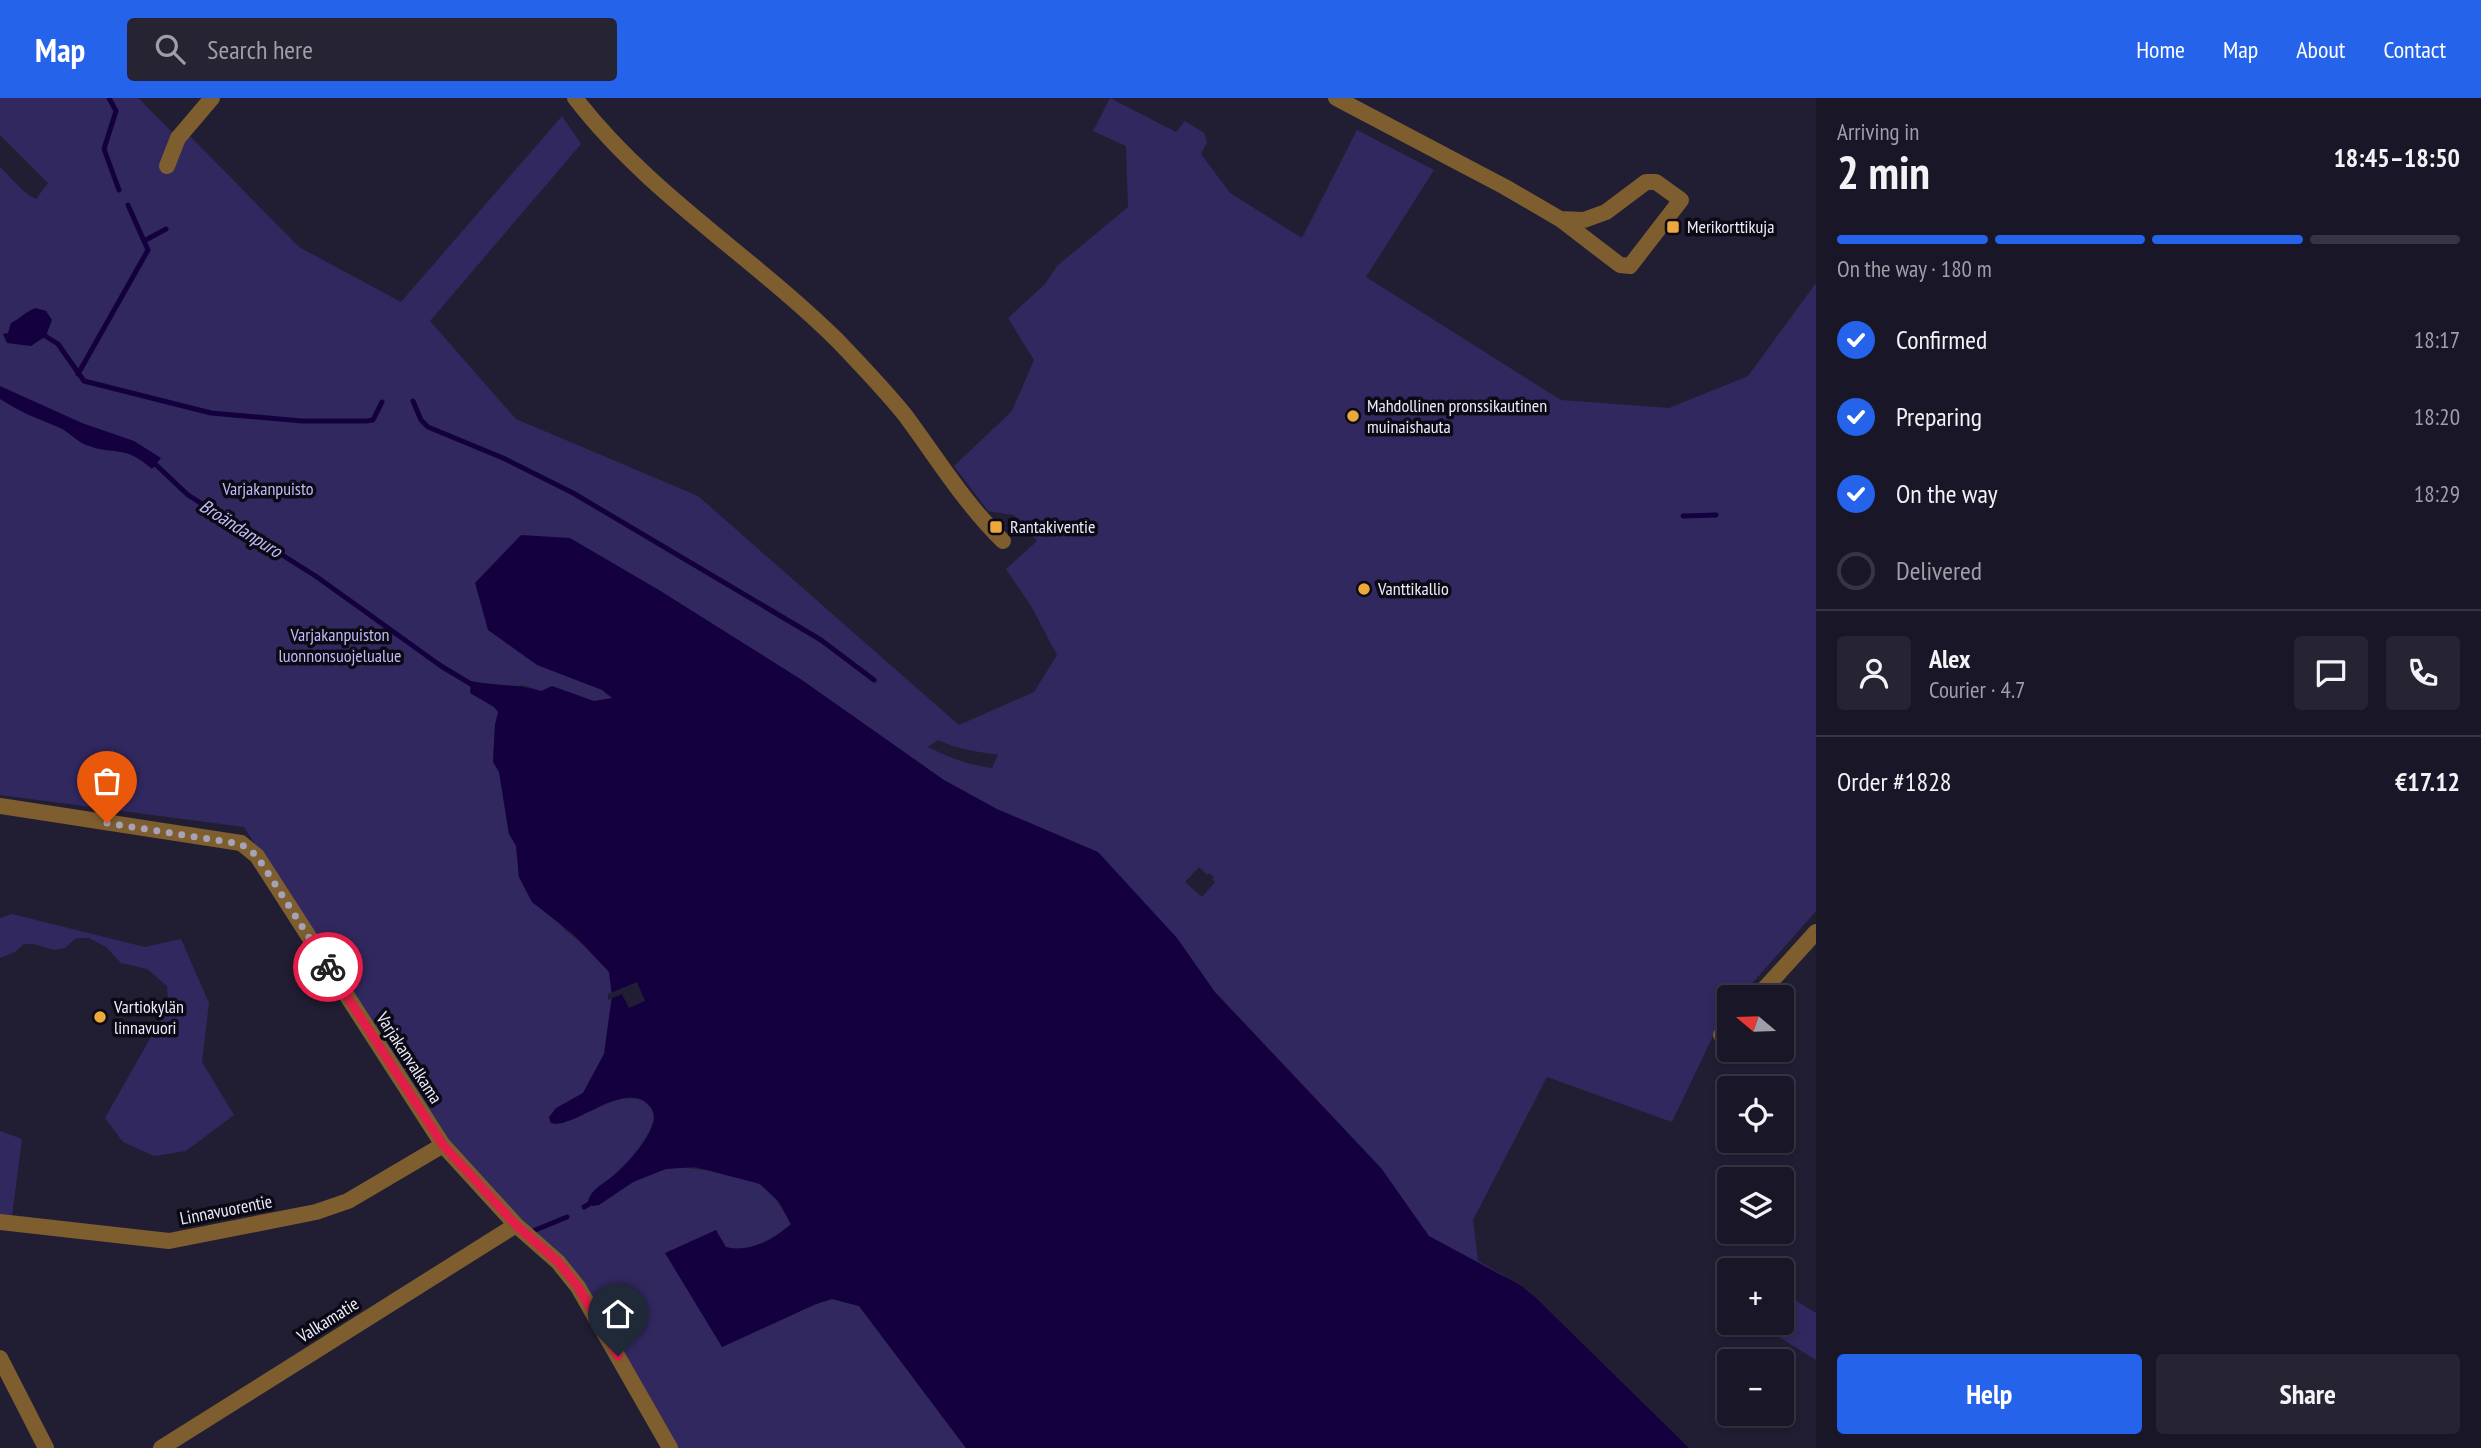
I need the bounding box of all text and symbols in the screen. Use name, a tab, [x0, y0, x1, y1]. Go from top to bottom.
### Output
search box	[127, 18, 617, 81]
text: Map	[35, 28, 85, 71]
icon: search	[151, 30, 189, 68]
text: Search here	[207, 33, 313, 66]
text: Home	[2136, 34, 2185, 65]
text: Map	[2223, 34, 2258, 65]
text: About	[2296, 34, 2345, 65]
text: Contact	[2383, 34, 2446, 65]
text: Arriving in	[1837, 117, 1919, 146]
text: 18:45–18:50	[2333, 141, 2460, 174]
text: 2 min	[1837, 142, 1930, 202]
place label: Merikorttikuja	[1687, 215, 1774, 238]
marker: Merikorttikuja	[1665, 219, 1681, 235]
text: On the way · 180 m	[1837, 254, 1992, 283]
icon: check	[1837, 321, 1875, 359]
text: Confirmed	[1896, 323, 1987, 356]
text: 18:17	[2414, 325, 2460, 354]
place label: Mahdollinen pronssikautinen muinaishauta	[1367, 394, 1547, 438]
icon: check	[1837, 398, 1875, 436]
text: Preparing	[1896, 400, 1982, 433]
text: 18:20	[2414, 402, 2460, 431]
marker: Mahdollinen pronssikautinen muinaishauta	[1345, 408, 1361, 424]
icon: check	[1837, 475, 1875, 513]
park label: Varjakanpuisto	[221, 477, 314, 500]
text: On the way	[1896, 477, 1998, 510]
text: 18:29	[2414, 479, 2460, 508]
water label: Broändanpuro	[195, 493, 288, 564]
place label: Rantakiventie	[1010, 515, 1095, 538]
marker: Rantakiventie	[988, 519, 1004, 535]
text: Delivered	[1896, 554, 1982, 587]
place label: Vanttikallio	[1377, 577, 1449, 600]
marker: Vanttikallio	[1356, 581, 1372, 597]
park label: Varjakanpuiston luonnonsuojelualue	[279, 623, 401, 667]
button: person	[1837, 636, 1911, 710]
button: chat	[2294, 636, 2368, 710]
button: phone	[2386, 636, 2460, 710]
text: Alex	[1929, 642, 1970, 675]
text: Courier · 4.7	[1929, 675, 2025, 704]
pin	[77, 751, 137, 823]
icon: bag	[88, 762, 126, 800]
text: Order #1828	[1837, 765, 1952, 798]
text: €17.12	[2395, 765, 2460, 798]
courier	[293, 932, 363, 1002]
icon: bike	[309, 948, 347, 986]
north arrow	[1717, 985, 1794, 1062]
map controls	[1717, 985, 1794, 1426]
place label: Vartiokylän linnavuori	[113, 995, 184, 1039]
street label: Varjakanvalkama	[371, 1007, 447, 1108]
marker: Vartiokylän linnavuori	[92, 1009, 108, 1025]
button: locate	[1717, 1076, 1794, 1153]
button: layers	[1717, 1167, 1794, 1244]
street label: Linnavuorentie	[178, 1189, 274, 1230]
button: +	[1717, 1258, 1794, 1335]
pin	[588, 1284, 648, 1356]
street label: Valkamatie	[292, 1292, 363, 1348]
icon: home	[599, 1295, 637, 1333]
button: −	[1717, 1349, 1794, 1426]
button: Help	[1837, 1354, 2142, 1434]
button: Share	[2156, 1354, 2460, 1434]

